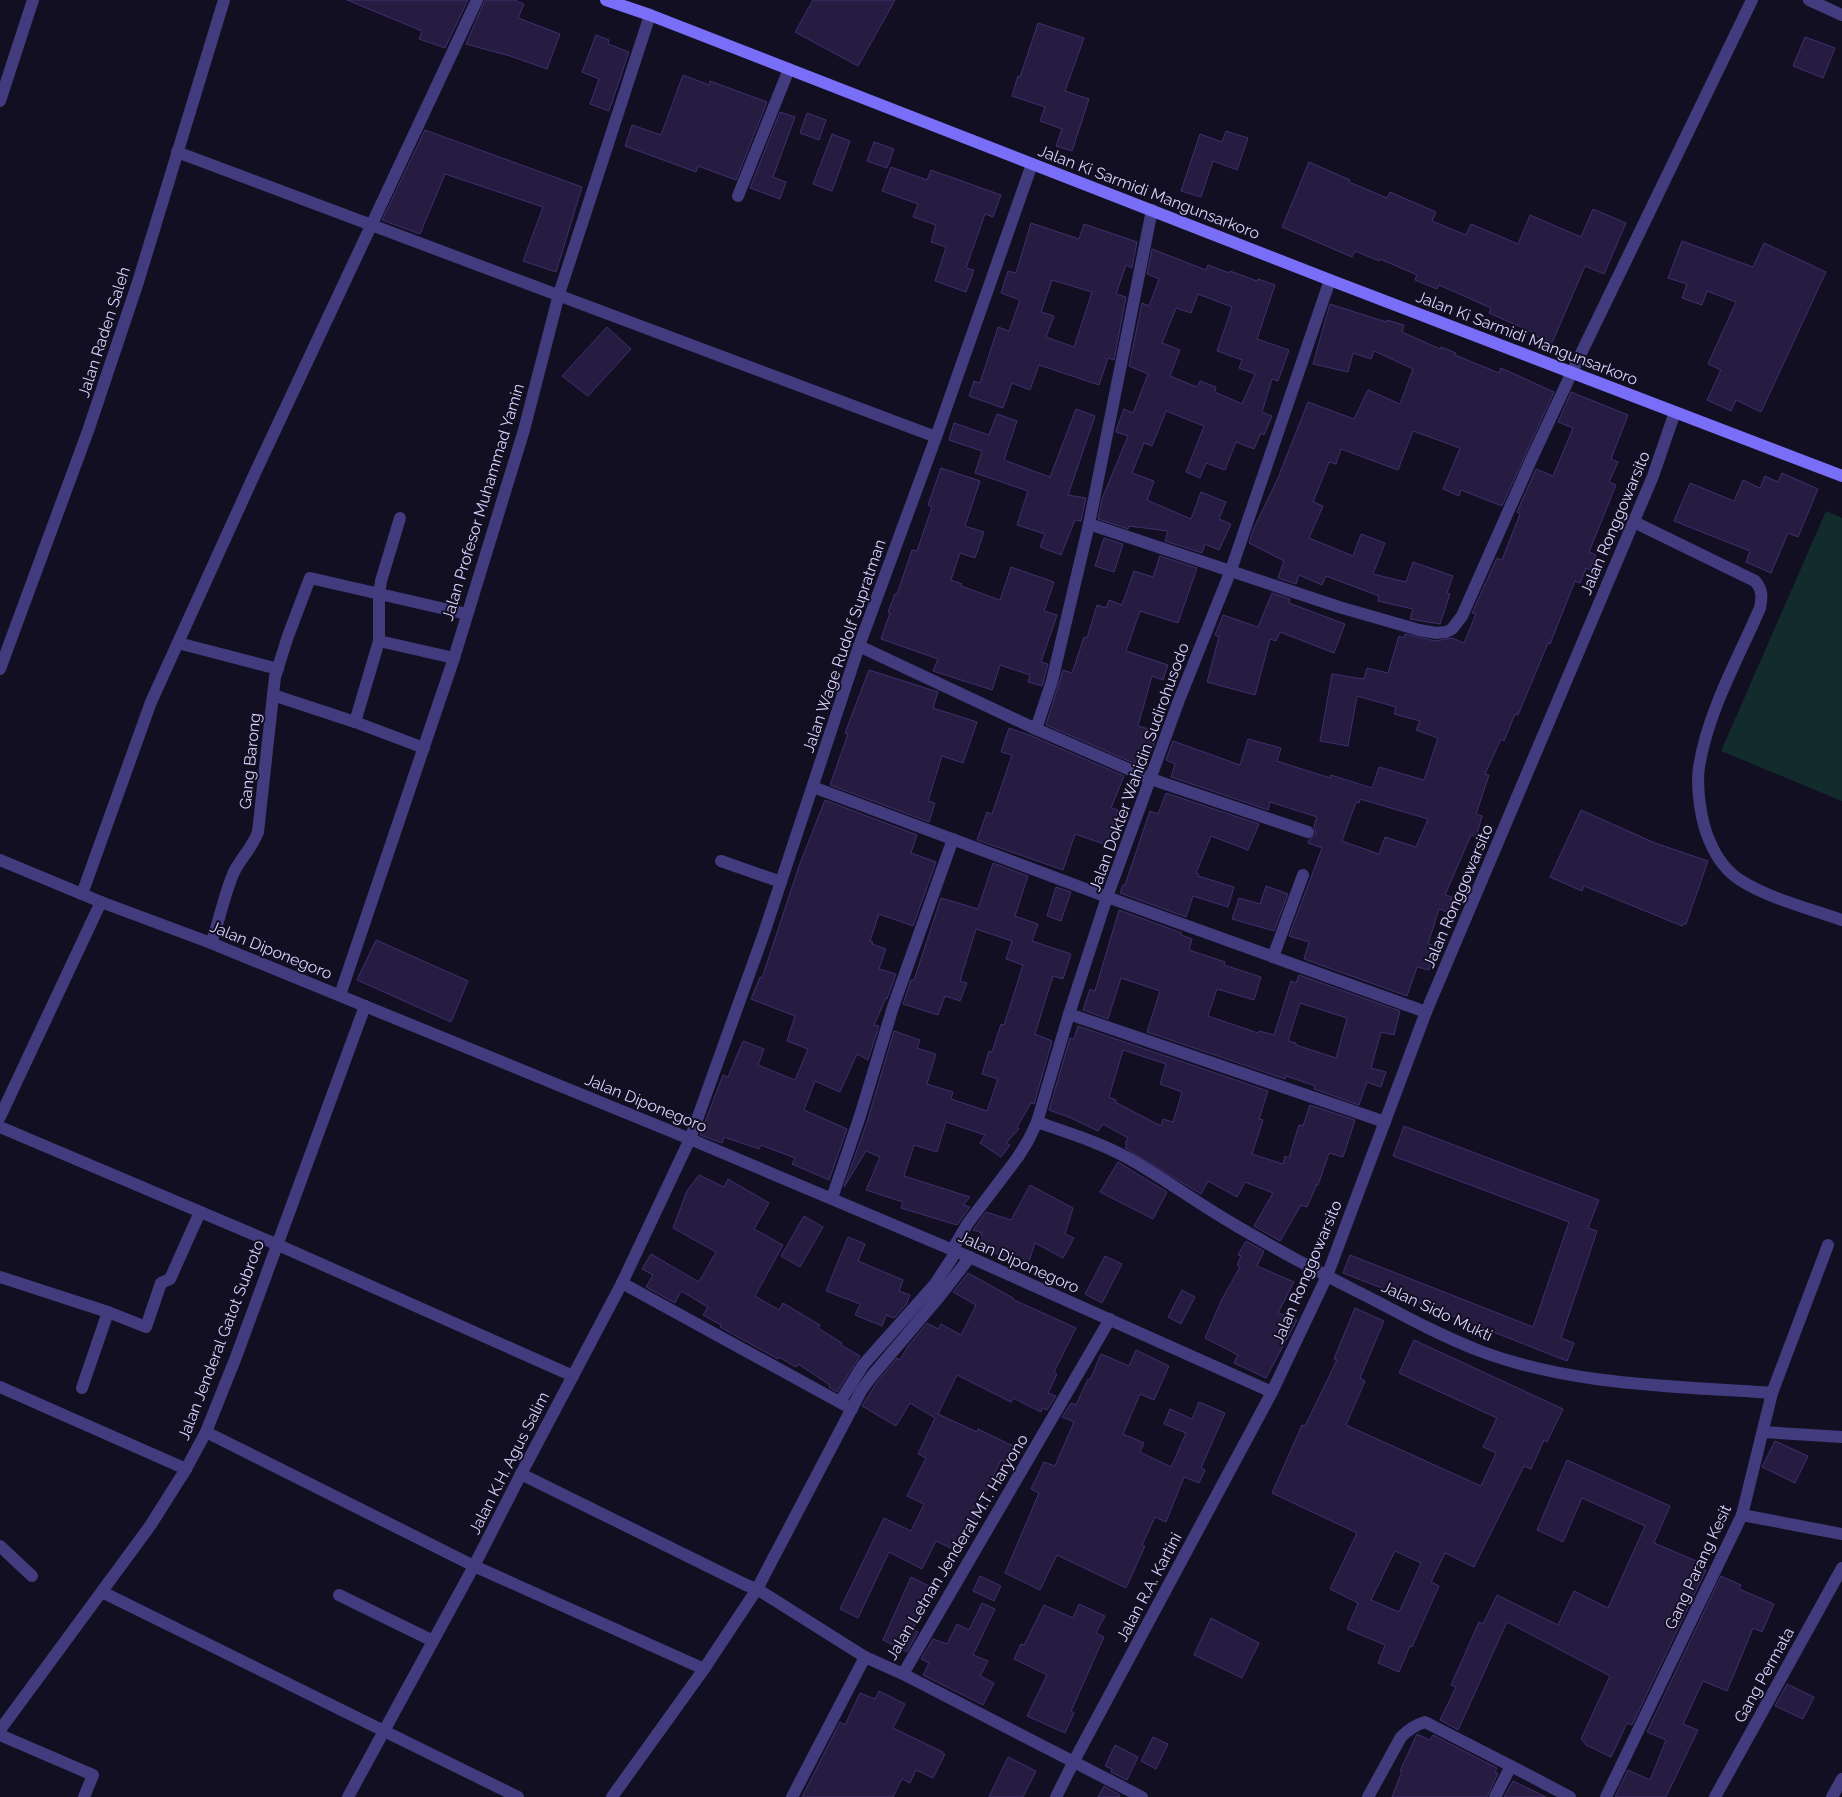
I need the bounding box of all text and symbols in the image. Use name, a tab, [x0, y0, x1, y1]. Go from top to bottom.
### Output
street label: Jalan Ki Sarmidi Mangunsarkoro	[1036, 141, 1262, 243]
street label: Jalan Raden Saleh	[74, 264, 134, 400]
street label: Jalan Ki Sarmidi Mangunsarkoro	[1414, 287, 1640, 389]
street label: Jalan Profesor Muhammad Yamin	[438, 381, 528, 623]
street label: Jalan Ronggowarsito	[1576, 448, 1654, 598]
street label: Jalan Wage Rudolf Supratman	[799, 537, 889, 755]
street label: Jalan Dokter Wahidin Sudirohusodo	[1085, 640, 1193, 894]
street label: Gang Barong	[235, 712, 265, 810]
street label: Jalan Ronggowarsito	[1419, 821, 1497, 971]
street label: Jalan Diponegoro	[207, 917, 335, 983]
street label: Jalan Diponegoro	[582, 1070, 710, 1136]
street label: Jalan Ronggowarsito	[1268, 1197, 1346, 1347]
street label: Jalan Diponegoro	[956, 1227, 1082, 1297]
street label: Jalan Jenderal Gatot Subroto	[174, 1237, 268, 1443]
street label: Jalan Sido Mukti	[1378, 1277, 1496, 1345]
street label: Jalan K.H. Agus Salim	[465, 1389, 553, 1537]
street label: Jalan Letnan Jenderal M.T. Haryono	[882, 1431, 1032, 1663]
street label: Gang Parang Kesit	[1661, 1501, 1735, 1632]
street label: Jalan R.A. Kartini	[1112, 1529, 1186, 1645]
street label: Gang Permata	[1730, 1624, 1798, 1726]

